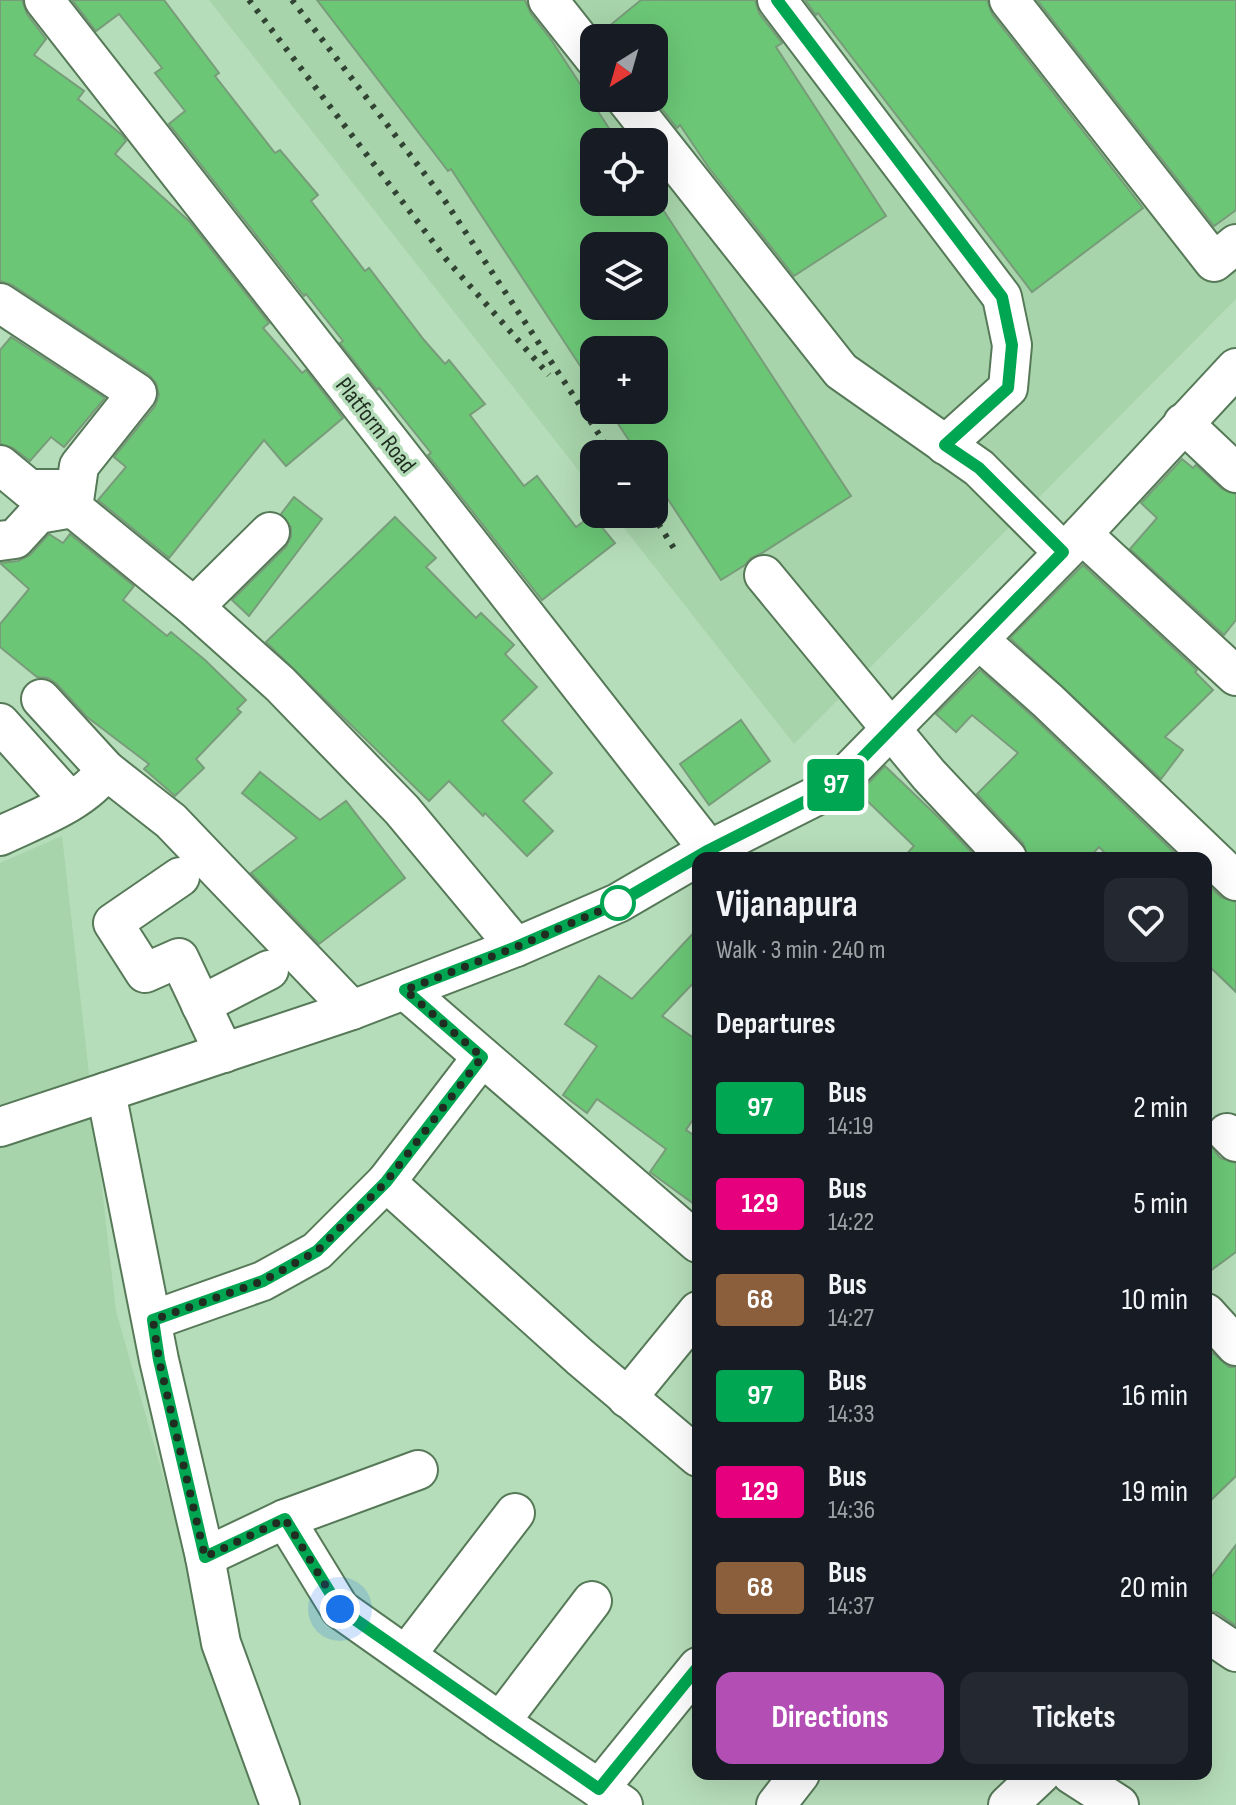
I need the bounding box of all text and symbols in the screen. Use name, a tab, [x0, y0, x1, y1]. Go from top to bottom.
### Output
north arrow	[580, 24, 668, 112]
map controls	[580, 24, 668, 528]
button: locate	[580, 128, 668, 216]
button: layers	[580, 232, 668, 320]
button: +	[580, 336, 668, 424]
street label: Platform Road	[329, 372, 422, 479]
button: −	[580, 440, 668, 528]
line badge: 97	[800, 759, 872, 811]
text: 97	[823, 768, 849, 801]
button: heart	[1104, 878, 1188, 962]
text: Vijanapura	[716, 882, 858, 927]
unlabelled marker	[601, 886, 635, 920]
text: Walk · 3 min · 240 m	[716, 935, 885, 966]
text: Departures	[716, 1006, 836, 1042]
text: Bus	[828, 1075, 867, 1111]
text: 2 min	[1133, 1090, 1188, 1126]
text: 97	[747, 1091, 773, 1124]
text: 14:19	[828, 1111, 874, 1142]
text: Bus	[828, 1171, 867, 1207]
text: 5 min	[1134, 1186, 1188, 1222]
text: 129	[742, 1187, 778, 1220]
text: 14:22	[828, 1207, 874, 1238]
text: Bus	[828, 1267, 867, 1303]
text: 10 min	[1122, 1282, 1188, 1318]
text: 68	[747, 1283, 773, 1316]
text: 14:27	[828, 1303, 874, 1334]
text: Bus	[828, 1363, 867, 1399]
text: 16 min	[1122, 1378, 1188, 1414]
text: 97	[747, 1379, 773, 1412]
text: 14:33	[828, 1399, 875, 1430]
text: Bus	[828, 1459, 867, 1495]
text: 19 min	[1122, 1474, 1188, 1510]
text: 129	[742, 1475, 778, 1508]
text: 14:36	[828, 1495, 875, 1526]
text: Bus	[828, 1555, 867, 1591]
text: 20 min	[1120, 1570, 1188, 1606]
text: 68	[747, 1571, 773, 1604]
your location	[320, 1589, 360, 1629]
text: 14:37	[828, 1591, 874, 1622]
button: Directions	[716, 1672, 944, 1764]
button: Tickets	[960, 1672, 1188, 1764]

